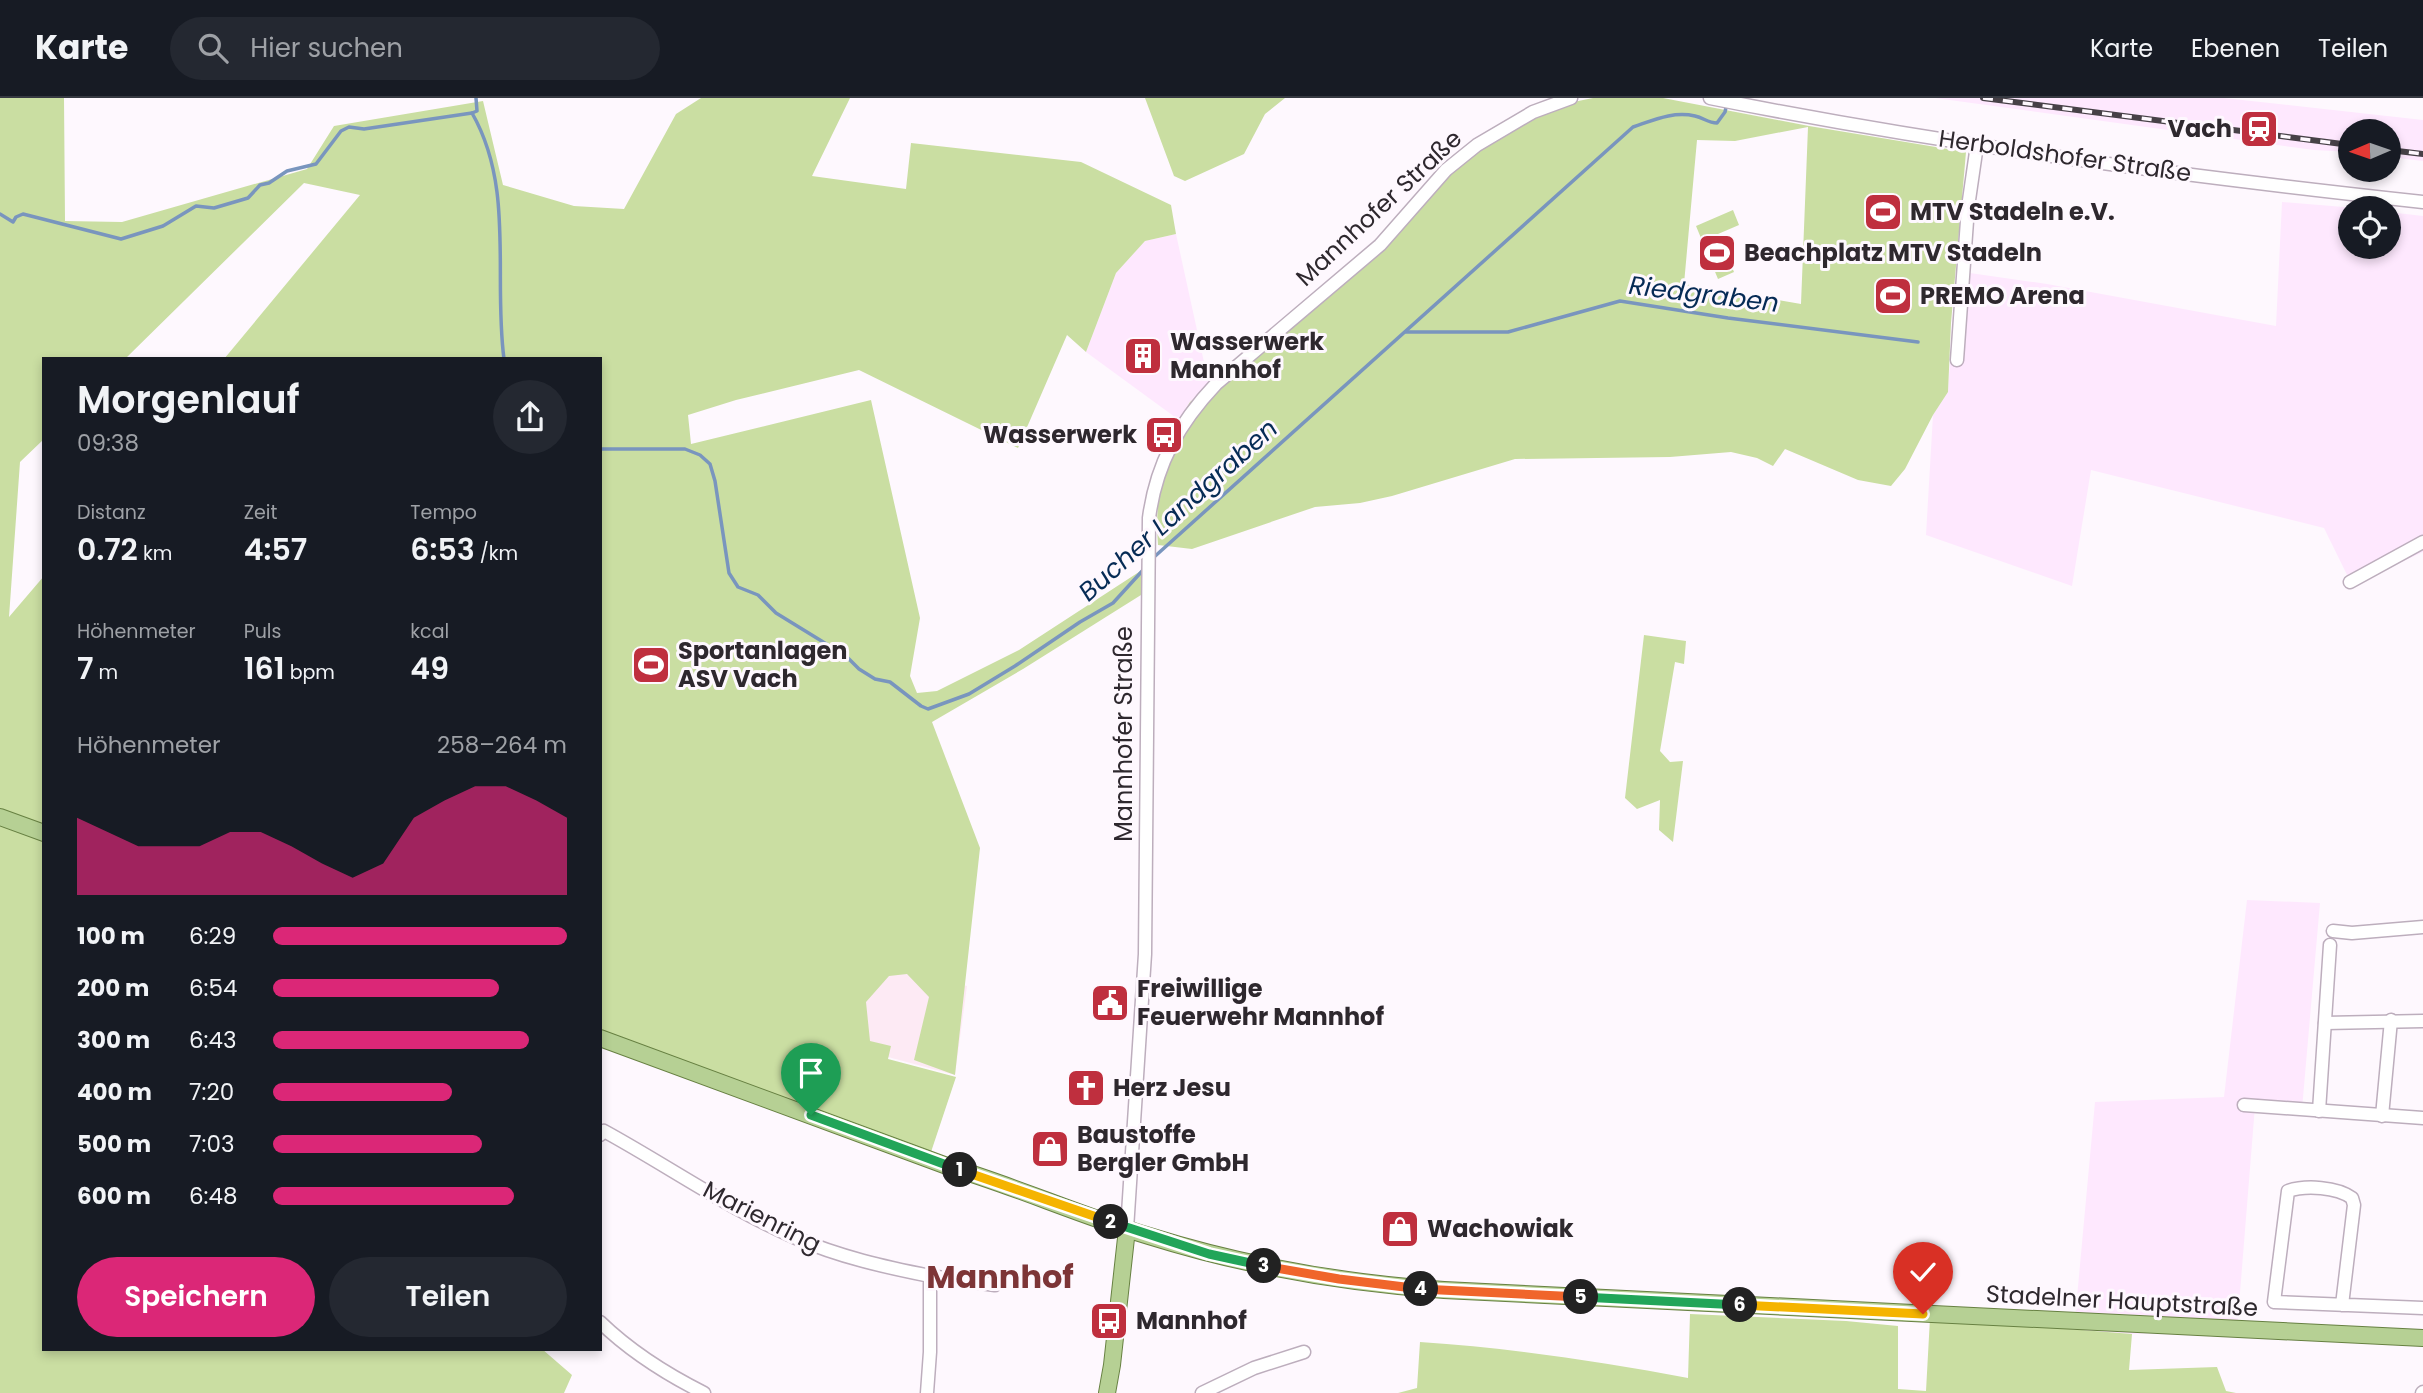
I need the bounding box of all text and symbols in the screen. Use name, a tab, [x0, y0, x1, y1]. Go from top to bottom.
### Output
search box	[170, 17, 660, 80]
text: Karte	[35, 24, 128, 71]
icon: search	[194, 29, 232, 67]
text: Hier suchen	[250, 30, 403, 66]
text: Karte	[2090, 32, 2153, 65]
text: Ebenen	[2191, 32, 2280, 65]
text: Teilen	[2318, 32, 2388, 65]
station icon: Vach	[2238, 108, 2280, 150]
place label: Vach	[2167, 112, 2232, 145]
north arrow	[2338, 119, 2401, 182]
map controls	[2338, 119, 2401, 259]
street label: Herboldshofer Straße	[1937, 121, 2194, 190]
street label: Mannhofer Straße	[1289, 122, 1469, 293]
sports icon: MTV Stadeln e.V.	[1862, 191, 1904, 233]
place label: MTV Stadeln e.V.	[1910, 195, 2115, 228]
button: locate	[2338, 196, 2401, 259]
sports icon: Beachplatz MTV Stadeln	[1696, 232, 1738, 274]
place label: Beachplatz MTV Stadeln	[1744, 236, 2042, 269]
water label: Riedgraben	[1627, 267, 1781, 321]
sports icon: PREMO Arena	[1872, 275, 1914, 317]
place label: PREMO Arena	[1920, 279, 2085, 312]
place label: Wasserwerk Mannhof	[1170, 325, 1324, 386]
building icon: Wasserwerk Mannhof	[1122, 335, 1164, 377]
text: Morgenlauf	[77, 373, 300, 426]
button: share	[493, 380, 567, 454]
water label: Bucher Landgraben	[1071, 411, 1285, 609]
bus stop icon: Wasserwerk	[1143, 414, 1185, 456]
place label: Wasserwerk	[983, 418, 1137, 451]
text: 09:38	[77, 427, 139, 459]
text: Distanz	[77, 499, 146, 526]
text: Zeit	[244, 499, 277, 526]
text: Tempo	[410, 499, 477, 526]
text: 0.72	[77, 528, 138, 571]
text: 4:57	[244, 528, 307, 571]
text: 6:53	[410, 528, 475, 571]
text: km	[138, 540, 172, 567]
text: /km	[475, 540, 518, 567]
text: Höhenmeter	[77, 618, 196, 645]
text: Puls	[244, 618, 281, 645]
text: kcal	[410, 618, 449, 645]
street label: Mannhofer Straße	[1107, 626, 1140, 842]
place label: Sportanlagen ASV Vach	[678, 634, 847, 695]
sports icon: Sportanlagen ASV Vach	[630, 644, 672, 686]
text: 7	[77, 647, 93, 690]
text: 161	[244, 647, 285, 690]
text: 49	[410, 647, 449, 690]
text: m	[93, 659, 118, 686]
text: bpm	[285, 659, 335, 686]
text: Höhenmeter	[77, 729, 221, 761]
text: 258–264 m	[437, 729, 567, 761]
text: 100 m	[77, 920, 145, 952]
text: 6:29	[189, 920, 236, 952]
text: 200 m	[77, 972, 149, 1004]
text: 6:54	[189, 972, 237, 1004]
place label: Freiwillige Feuerwehr Mannhof	[1137, 972, 1384, 1033]
public building icon: Freiwillige Feuerwehr Mannhof	[1089, 982, 1131, 1024]
text: 300 m	[77, 1024, 150, 1056]
text: 6:43	[189, 1024, 237, 1056]
pin	[781, 1043, 841, 1115]
icon: arrive	[792, 1054, 830, 1092]
church icon: Herz Jesu	[1065, 1067, 1107, 1109]
place label: Herz Jesu	[1113, 1071, 1231, 1104]
text: 400 m	[77, 1076, 152, 1108]
text: 7:20	[189, 1076, 234, 1108]
place label: Baustoffe Bergler GmbH	[1077, 1118, 1249, 1179]
text: 500 m	[77, 1128, 151, 1160]
text: 7:03	[189, 1128, 234, 1160]
shop icon: Baustoffe Bergler GmbH	[1029, 1128, 1071, 1170]
pin: 1	[942, 1152, 978, 1188]
text: 1	[956, 1156, 963, 1183]
street label: Marienring	[698, 1173, 827, 1260]
text: 600 m	[77, 1180, 151, 1212]
text: 6:48	[189, 1180, 237, 1212]
pin: 2	[1094, 1204, 1128, 1240]
text: 2	[1105, 1208, 1116, 1235]
shop icon: Wachowiak	[1379, 1208, 1421, 1250]
place label: Wachowiak	[1427, 1212, 1574, 1245]
pin	[1893, 1242, 1953, 1314]
pin: 3	[1246, 1248, 1282, 1284]
text: 3	[1258, 1252, 1269, 1279]
icon: check	[1904, 1253, 1942, 1291]
district label: Mannhof	[926, 1254, 1074, 1299]
button: Speichern	[77, 1257, 315, 1337]
button: Teilen	[329, 1257, 567, 1337]
pin: 4	[1404, 1272, 1438, 1306]
text: 4	[1414, 1275, 1427, 1302]
street label: Stadelner Hauptstraße	[1985, 1277, 2259, 1324]
pin: 5	[1564, 1280, 1598, 1314]
text: 5	[1574, 1283, 1587, 1310]
pin: 6	[1722, 1288, 1758, 1322]
text: 6	[1733, 1291, 1746, 1318]
bus stop icon: Mannhof	[1088, 1300, 1130, 1342]
place label: Mannhof	[1136, 1304, 1247, 1337]

